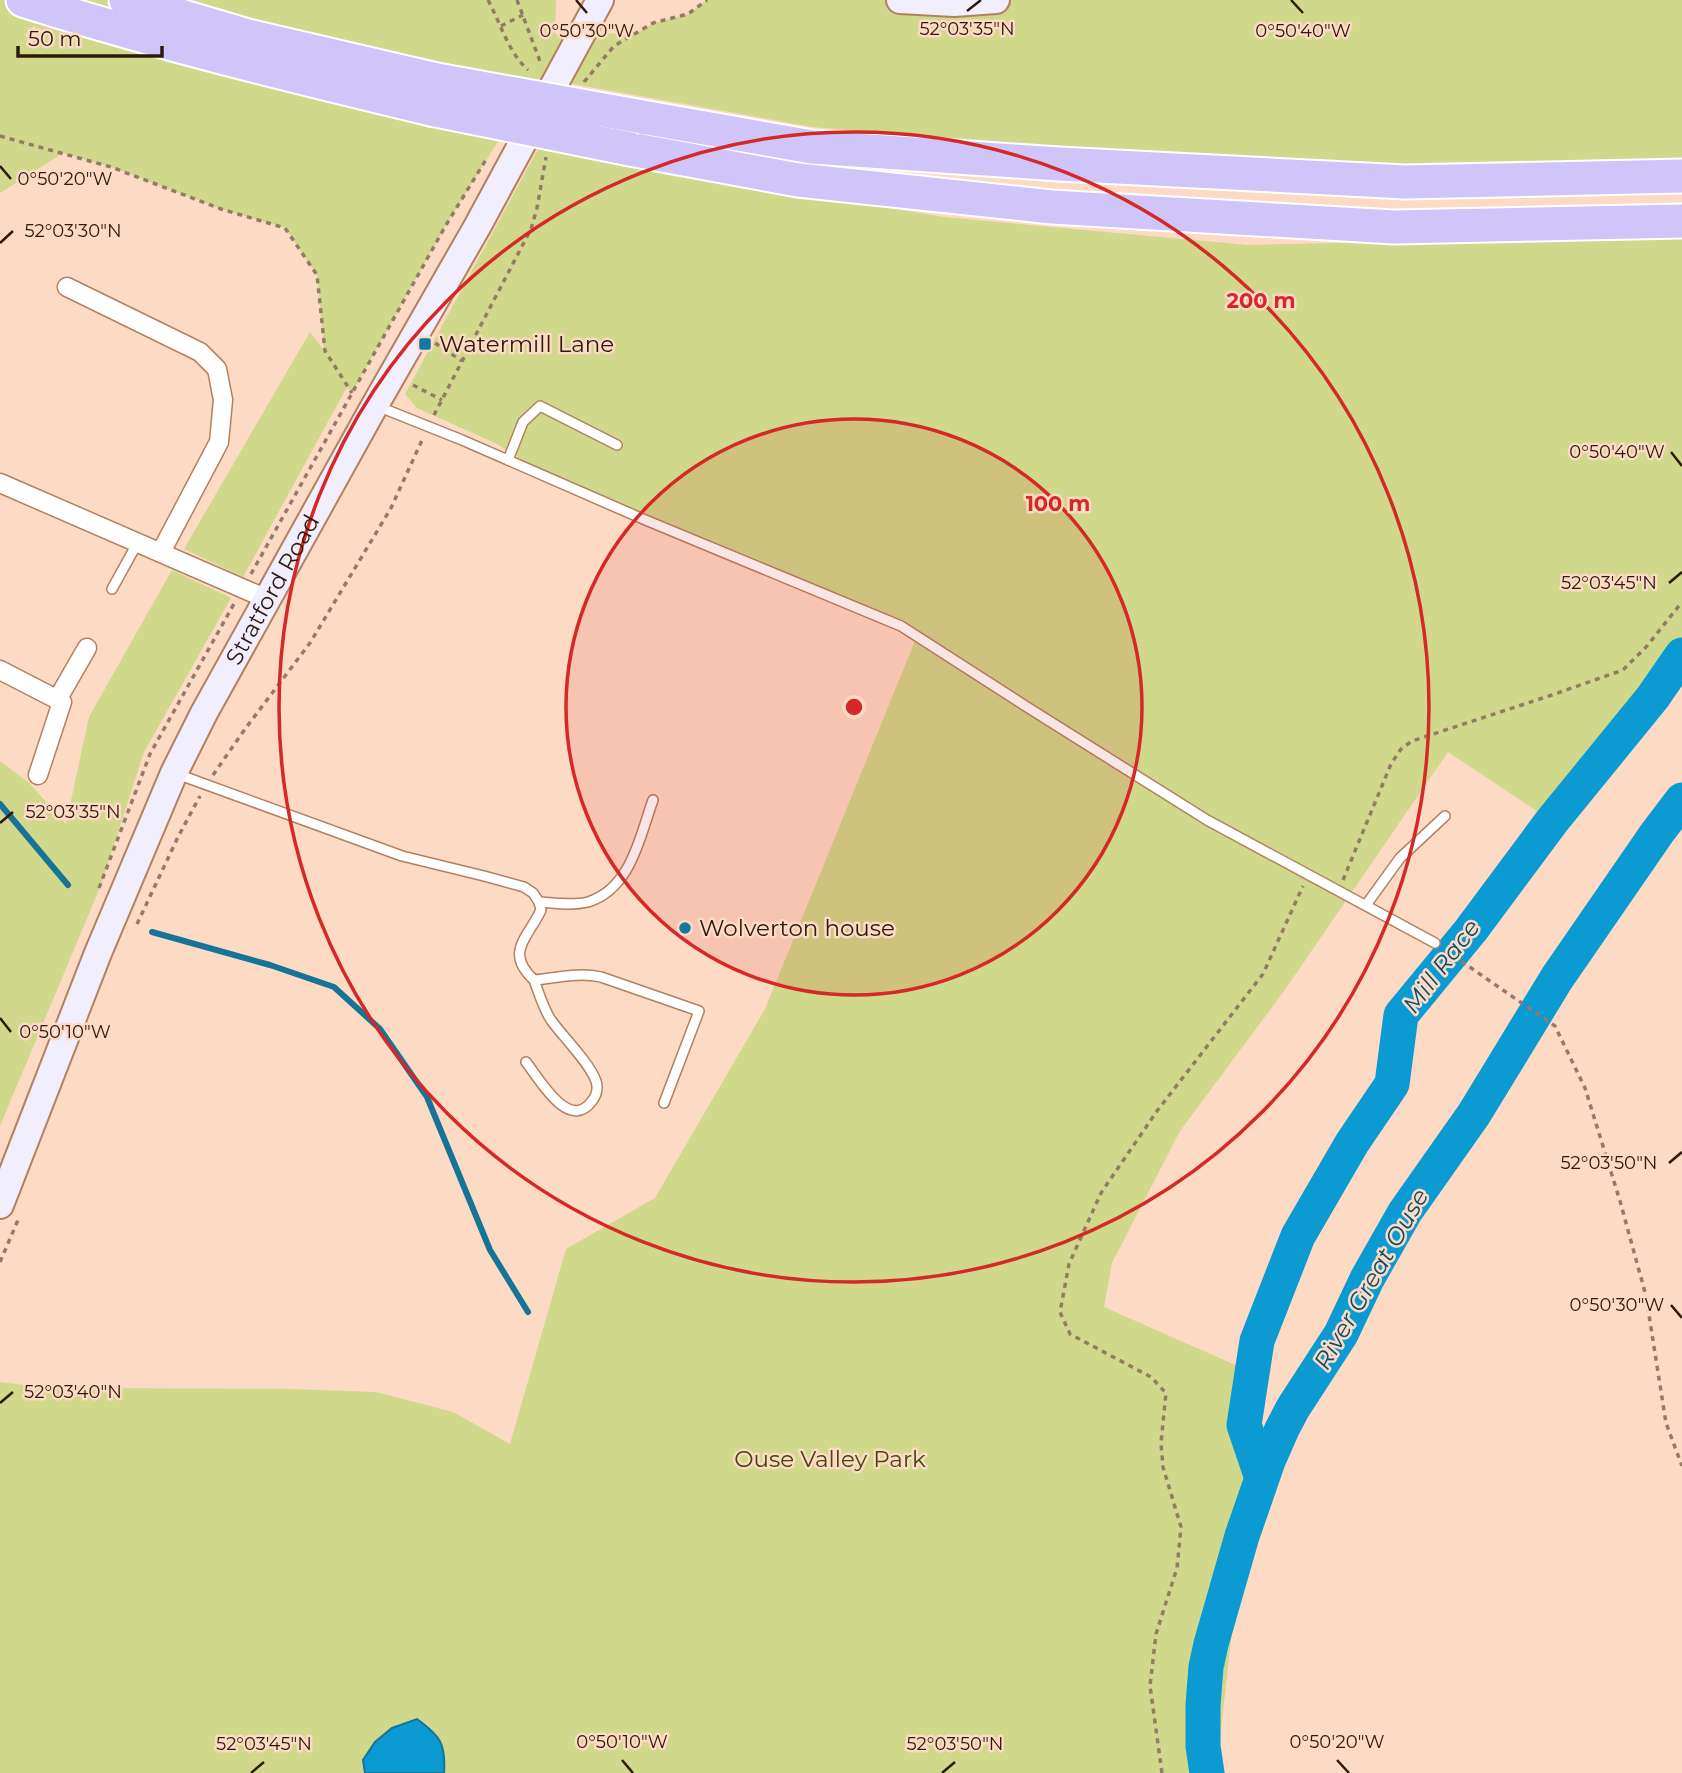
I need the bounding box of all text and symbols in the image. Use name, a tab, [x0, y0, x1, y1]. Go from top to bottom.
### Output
scale bar	[18, 14, 161, 58]
text: 52°03'35"N	[919, 18, 1015, 40]
text: 0°50'30"W	[540, 20, 634, 42]
text: 0°50'40"W	[1255, 20, 1351, 42]
text: 50 m	[28, 26, 82, 51]
text: 0°50'20"W	[18, 168, 112, 190]
text: 52°03'30"N	[24, 220, 122, 242]
text: 200 m	[1227, 288, 1295, 313]
place label: Watermill Lane	[439, 330, 614, 358]
marker: Watermill Lane	[417, 336, 433, 352]
text: 0°50'40"W	[1569, 441, 1665, 463]
text: 100 m	[1026, 491, 1090, 516]
street label: Stratford Road	[220, 510, 325, 670]
text: 52°03'45"N	[1561, 572, 1657, 594]
centre of rings	[842, 695, 866, 719]
text: 52°03'35"N	[25, 801, 121, 823]
water label: Mill Race	[1396, 913, 1486, 1019]
place label: Wolverton house	[699, 914, 895, 942]
marker: Wolverton house	[677, 920, 693, 936]
text: 0°50'10"W	[19, 1021, 111, 1043]
text: 52°03'50"N	[1561, 1152, 1657, 1174]
water label: River Great Ouse	[1307, 1183, 1435, 1375]
text: 0°50'30"W	[1570, 1294, 1664, 1316]
text: 52°03'40"N	[24, 1381, 122, 1403]
park label: Ouse Valley Park	[734, 1445, 926, 1473]
text: 0°50'10"W	[576, 1731, 668, 1753]
text: 0°50'20"W	[1290, 1731, 1384, 1753]
text: 52°03'45"N	[216, 1733, 312, 1755]
text: 52°03'50"N	[907, 1733, 1003, 1755]

